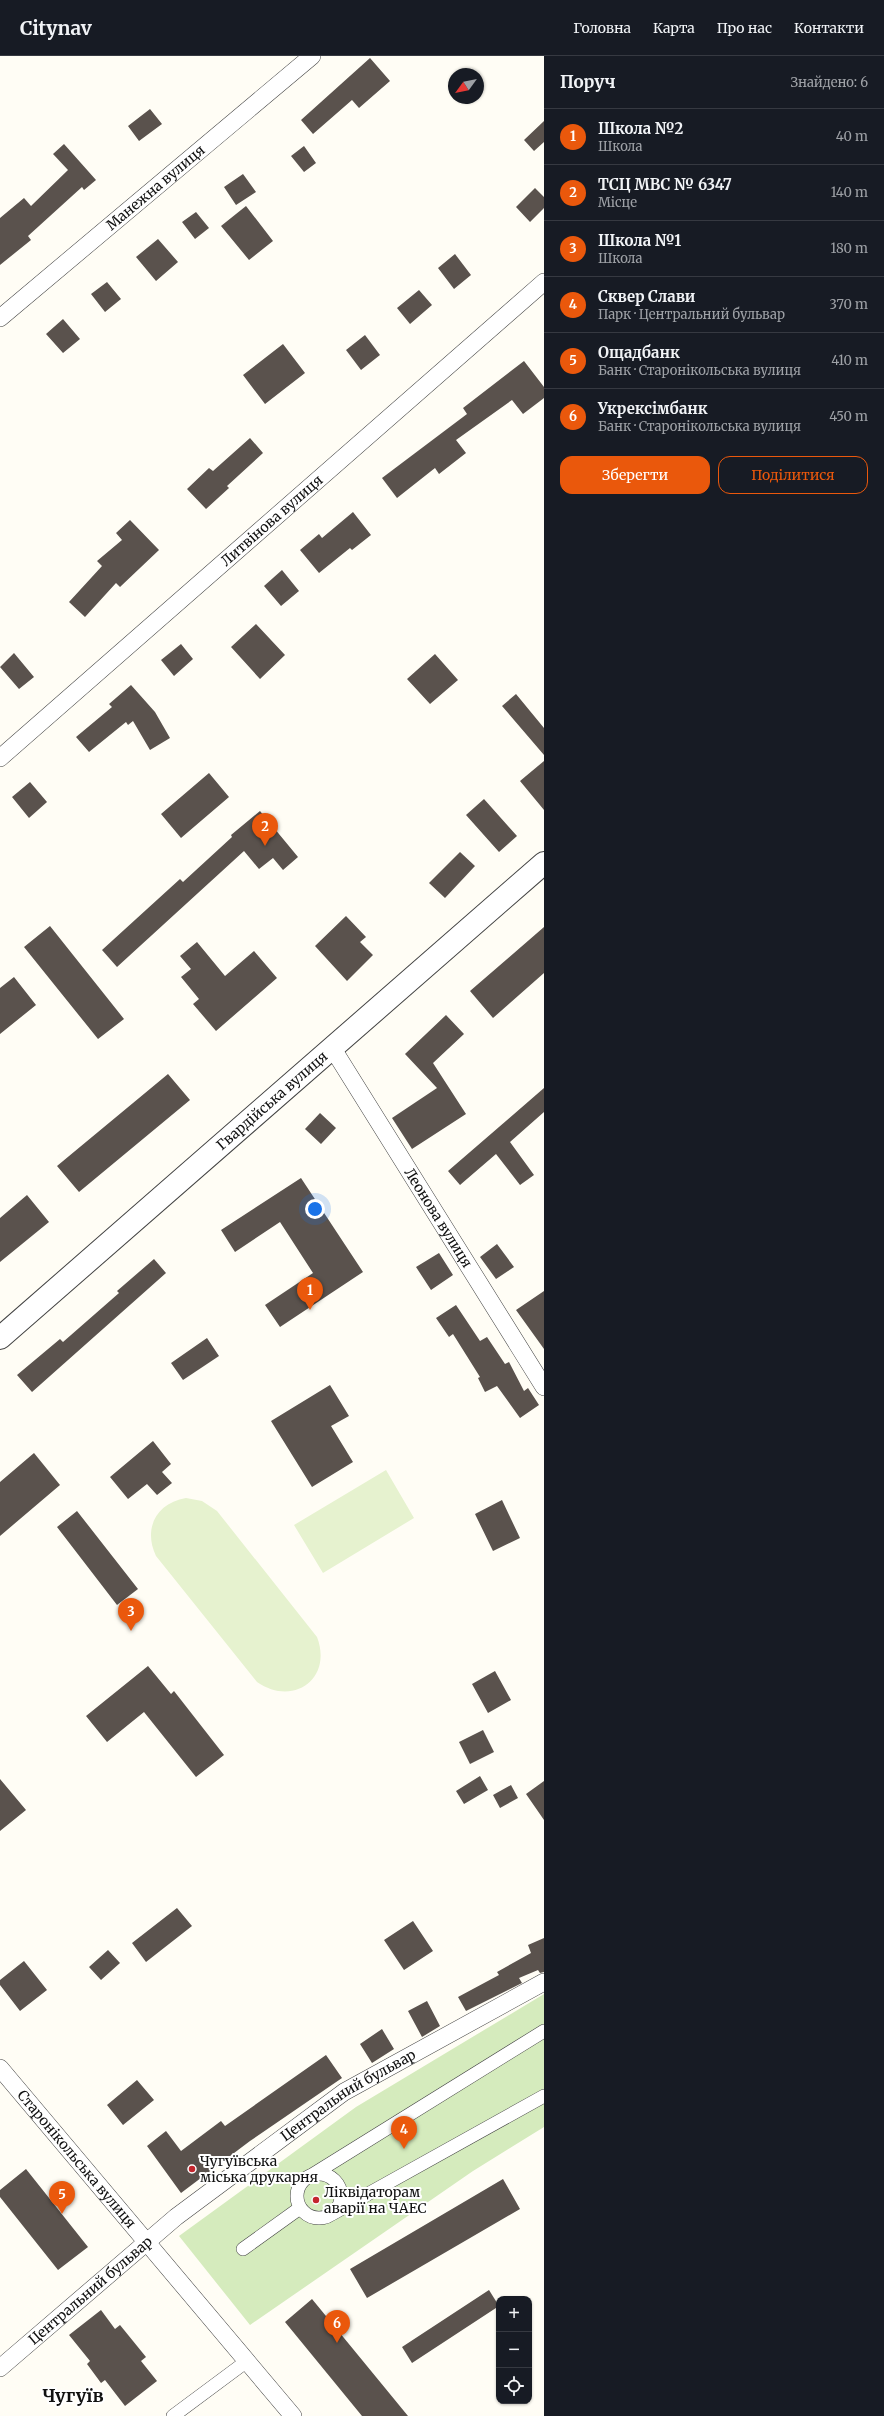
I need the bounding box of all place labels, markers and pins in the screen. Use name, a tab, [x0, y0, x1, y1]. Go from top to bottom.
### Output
pin: 2	[252, 813, 278, 846]
pin: 1	[297, 1277, 323, 1310]
pin: 3	[118, 1598, 144, 1631]
pin: 4	[391, 2116, 417, 2149]
place label: Чугуївська міська друкарня	[200, 2152, 318, 2186]
marker: Чугуївська міська друкарня	[187, 2164, 197, 2174]
pin: 5	[49, 2181, 75, 2214]
place label: Ліквідаторам аварії на ЧАЕС	[324, 2183, 427, 2217]
marker: Ліквідаторам аварії на ЧАЕС	[311, 2195, 321, 2205]
pin: 6	[324, 2310, 350, 2343]

